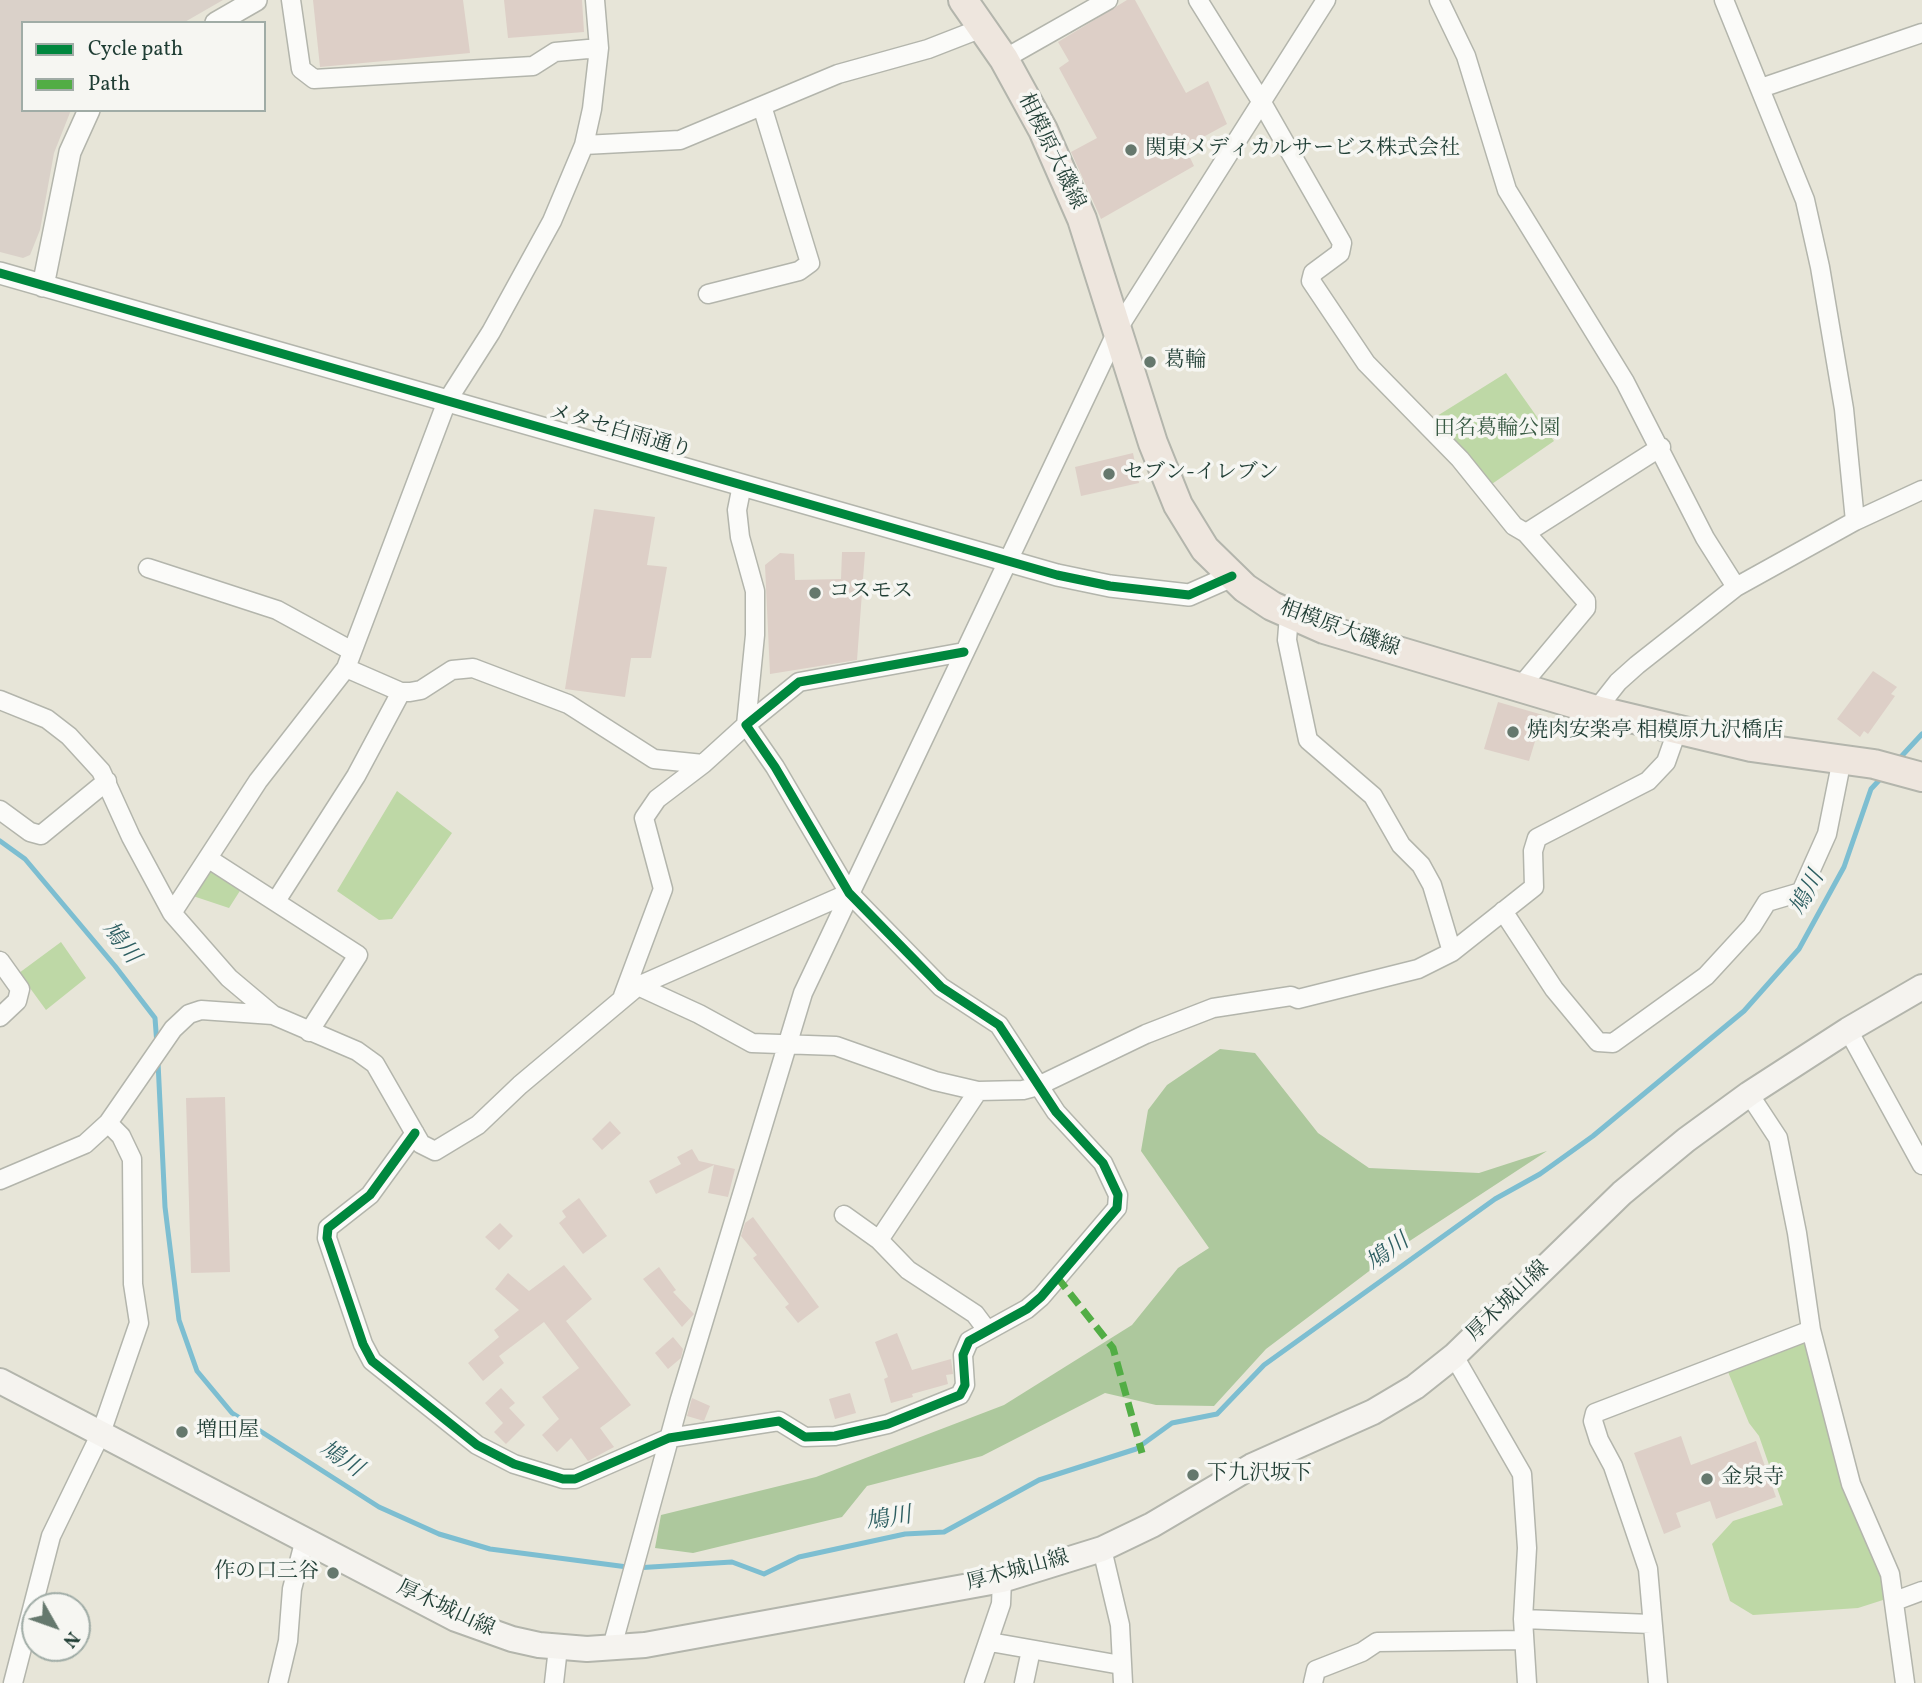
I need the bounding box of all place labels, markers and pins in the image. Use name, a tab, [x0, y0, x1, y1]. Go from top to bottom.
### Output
place label: 関東メディカルサービス株式会社	[1145, 137, 1460, 163]
marker: 関東メディカルサービス株式会社	[1123, 142, 1139, 158]
place label: 葛輪	[1164, 349, 1206, 375]
marker: 葛輪	[1142, 354, 1158, 370]
place label: セブン-イレブン	[1123, 461, 1279, 487]
marker: セブン-イレブン	[1101, 466, 1117, 482]
place label: コスモス	[829, 580, 913, 606]
marker: コスモス	[807, 585, 823, 601]
place label: 焼肉安楽亭 相模原九沢橋店	[1527, 719, 1783, 745]
marker: 焼肉安楽亭 相模原九沢橋店	[1505, 724, 1521, 740]
place label: 増田屋	[196, 1419, 259, 1445]
marker: 増田屋	[174, 1424, 190, 1440]
place label: 下九沢坂下	[1207, 1462, 1312, 1488]
place label: 金泉寺	[1721, 1466, 1784, 1492]
marker: 下九沢坂下	[1185, 1467, 1201, 1483]
marker: 金泉寺	[1699, 1471, 1715, 1487]
place label: 作の口三谷	[214, 1560, 319, 1586]
marker: 作の口三谷	[325, 1565, 341, 1581]

